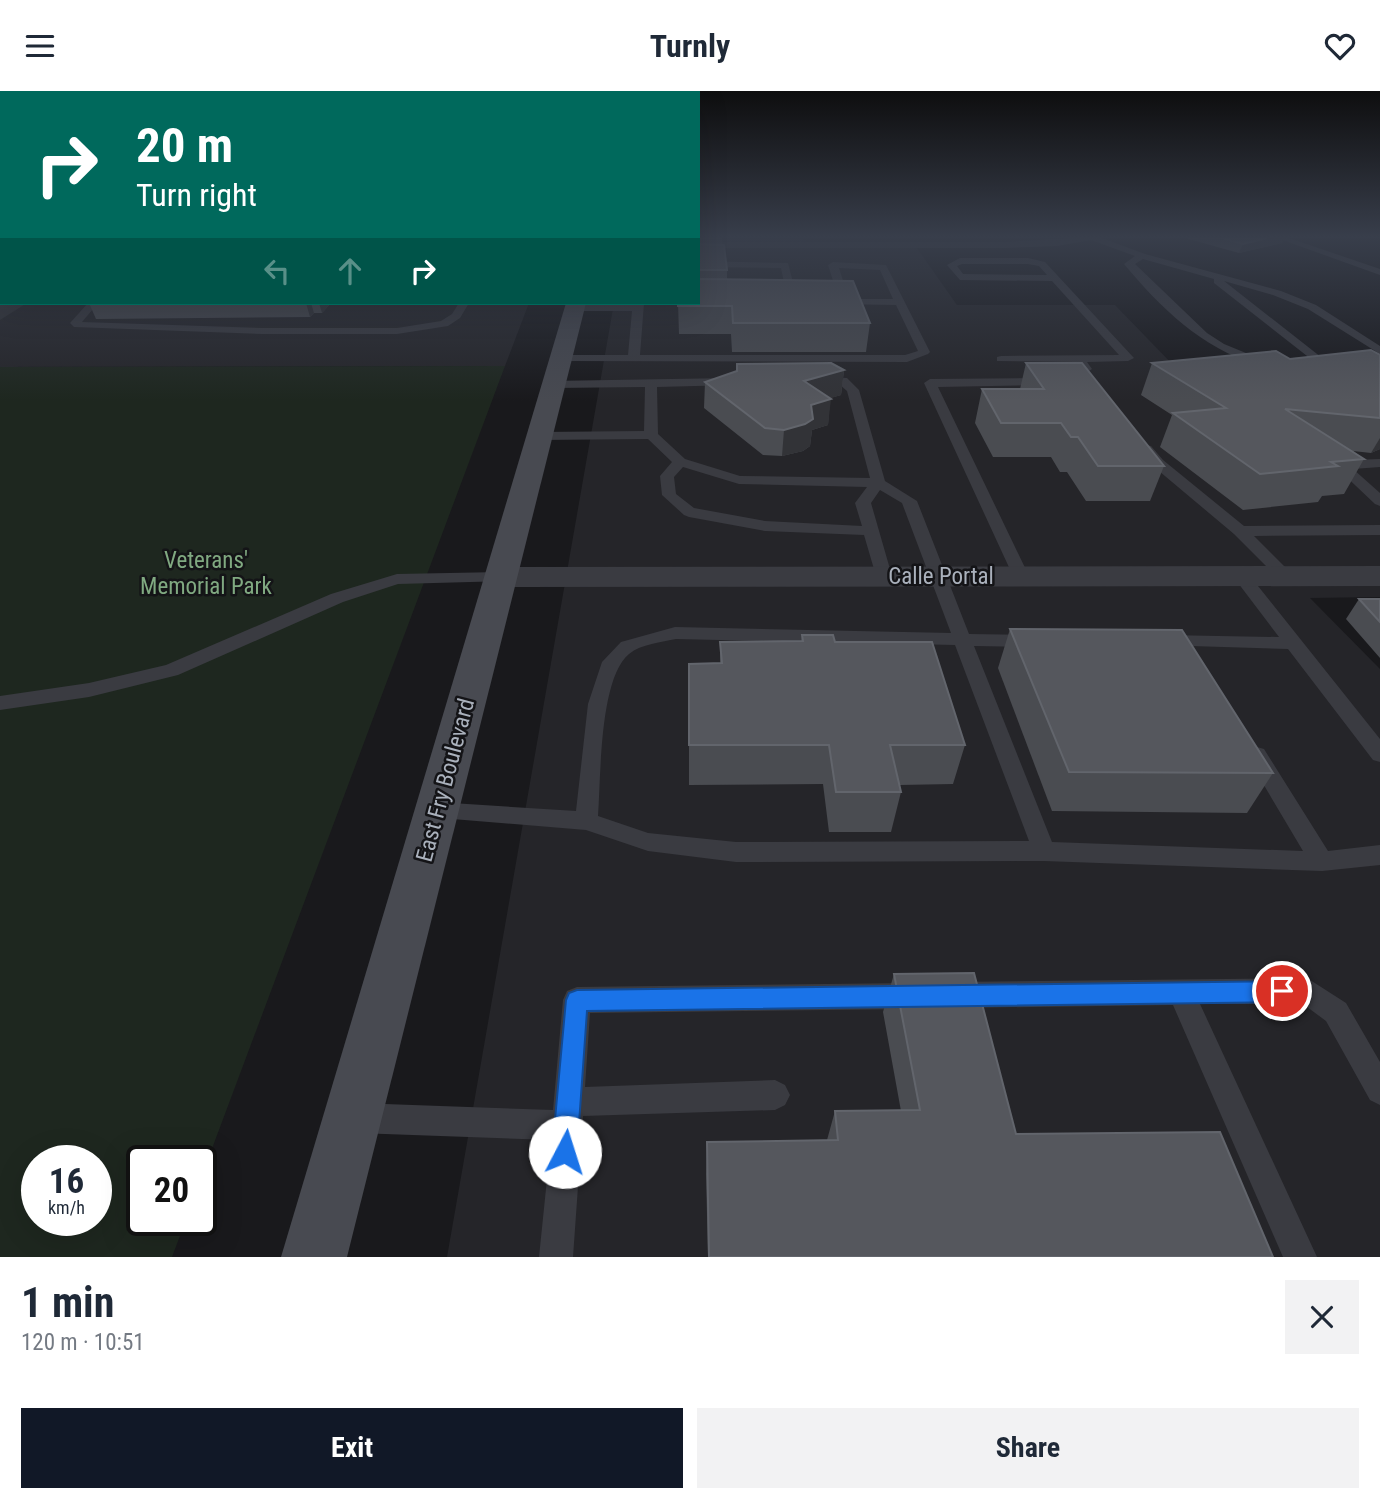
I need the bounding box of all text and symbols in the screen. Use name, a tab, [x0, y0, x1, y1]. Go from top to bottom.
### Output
icon: menu	[21, 27, 59, 65]
text: Turnly	[650, 27, 730, 65]
icon: heart	[1321, 27, 1359, 65]
text: 20 m	[136, 117, 233, 174]
icon: right	[21, 119, 112, 210]
text: Turn right	[136, 176, 257, 214]
icon: left	[258, 252, 296, 290]
icon: ahead	[331, 252, 369, 290]
icon: right	[404, 252, 442, 290]
park label: Veterans' Memorial Park	[140, 547, 273, 600]
street label: Calle Portal	[888, 563, 994, 590]
street label: East Fry Boulevard	[411, 696, 480, 865]
pin	[1252, 961, 1312, 1021]
icon: arrive	[1263, 972, 1301, 1010]
position arrow	[528, 1115, 602, 1189]
speed limit sign: 20	[126, 1145, 217, 1236]
text: 16	[49, 1161, 84, 1202]
text: km/h	[48, 1197, 85, 1218]
text: 1 min	[21, 1278, 114, 1327]
button: close	[1285, 1280, 1359, 1354]
text: 120 m · 10:51	[21, 1329, 145, 1356]
button: Exit	[21, 1408, 683, 1488]
button: Share	[697, 1408, 1359, 1488]

